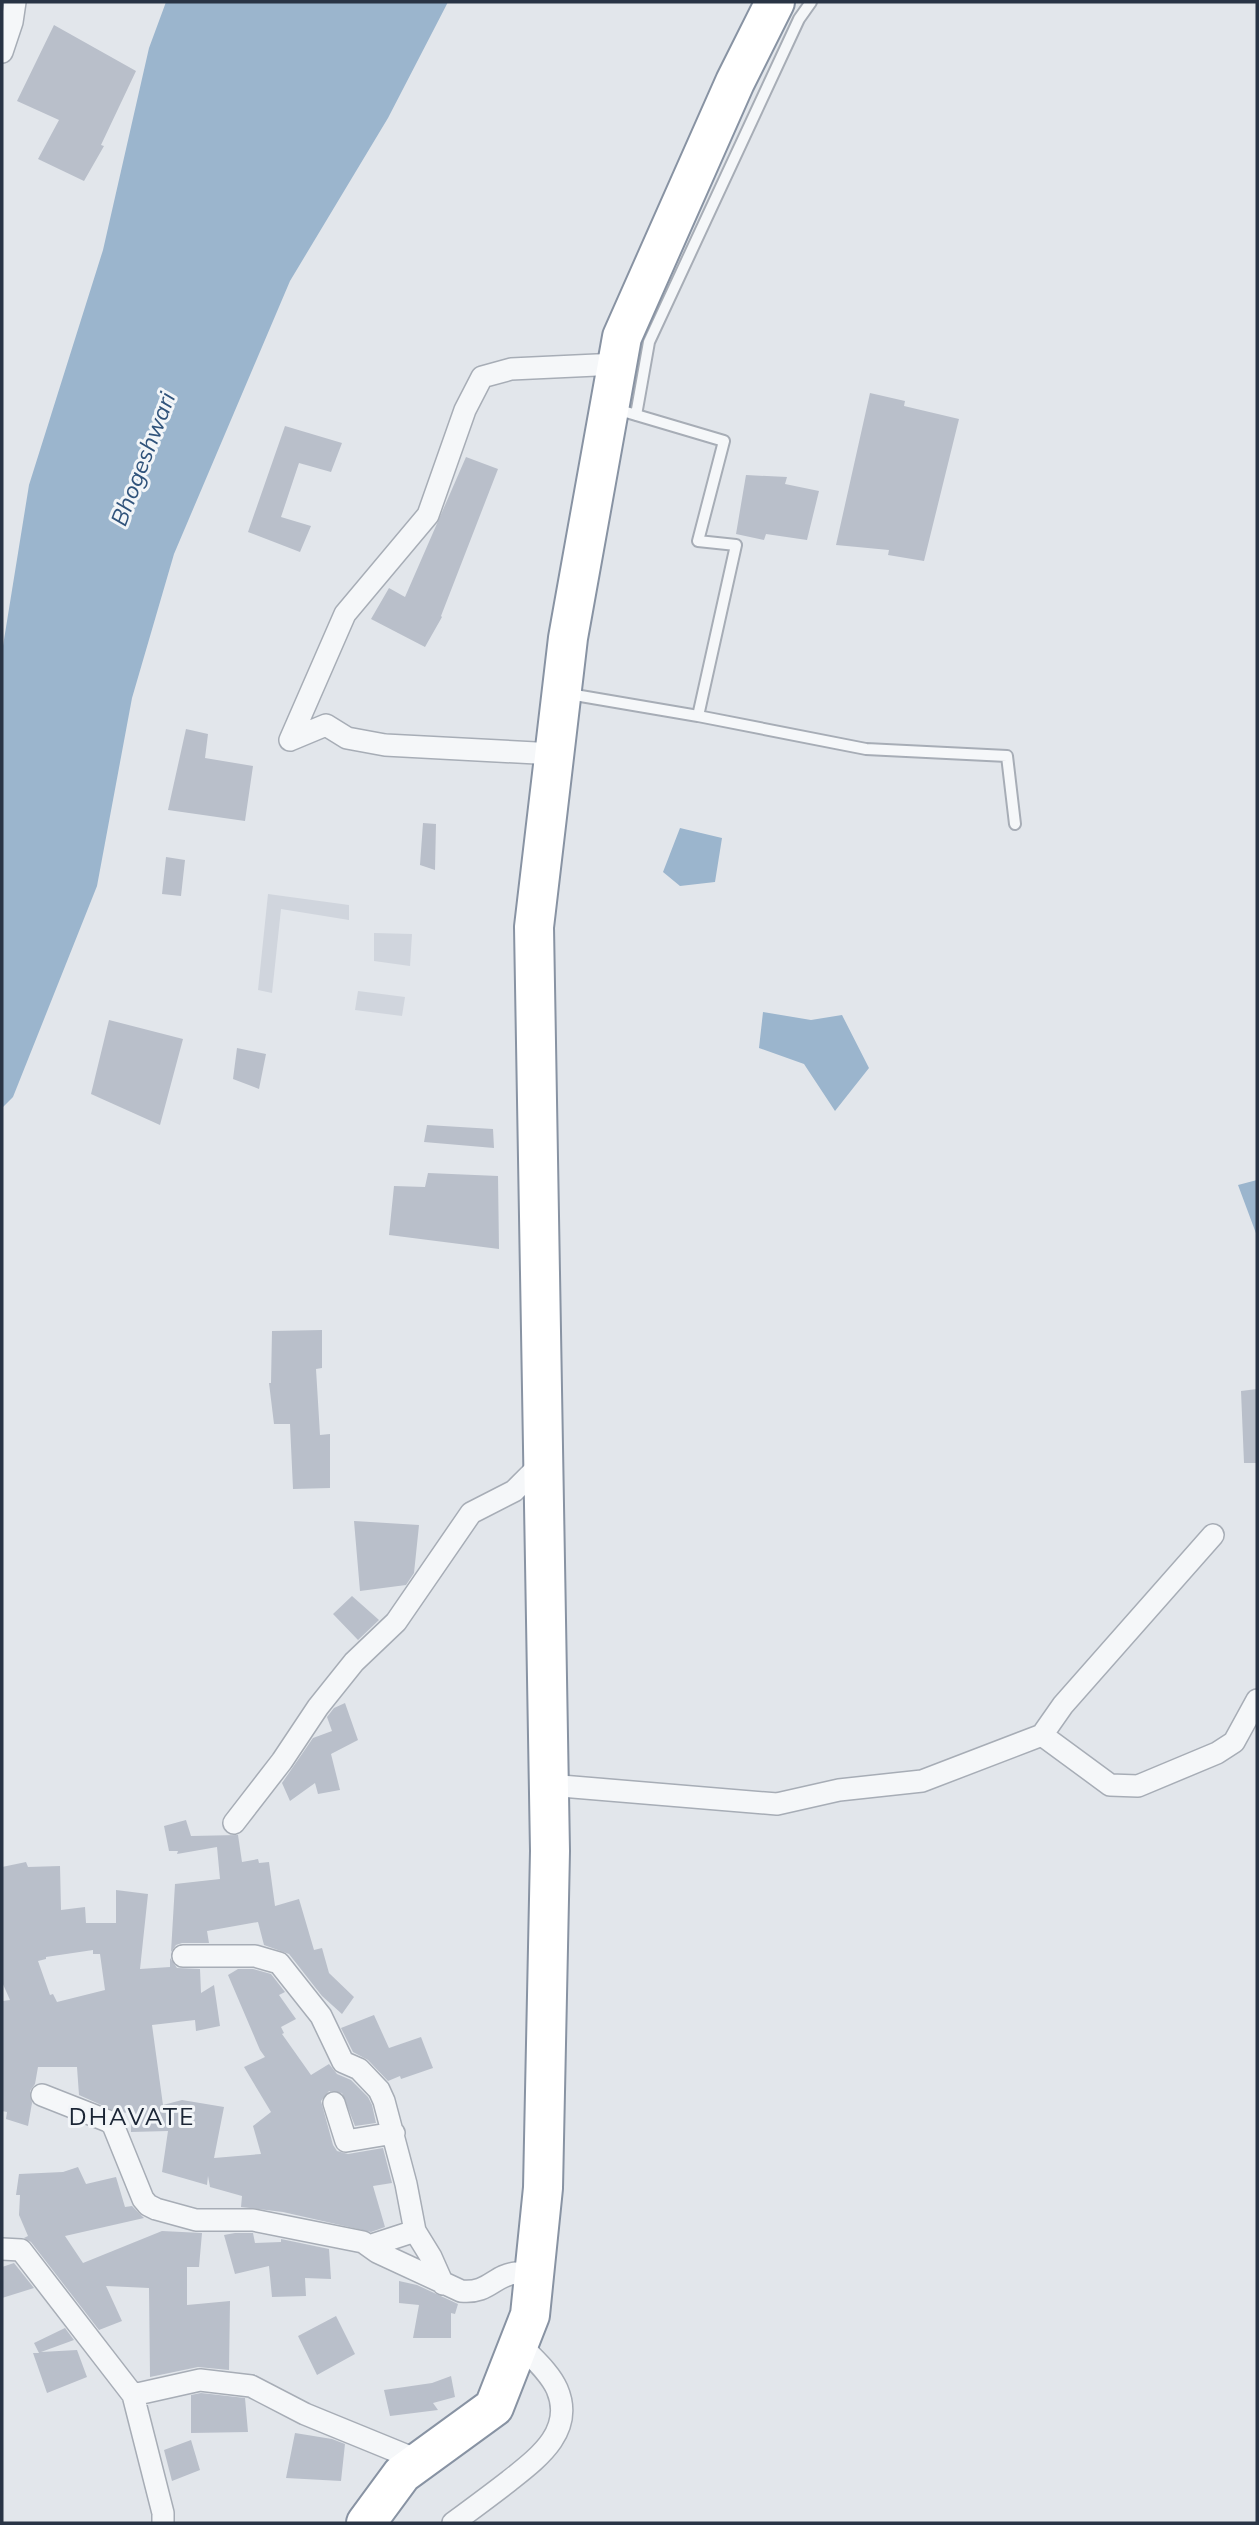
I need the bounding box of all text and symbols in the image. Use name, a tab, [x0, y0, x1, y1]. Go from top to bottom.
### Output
water label: Bhogeshwari	[104, 387, 181, 530]
district label: DHAVATE	[69, 2101, 195, 2131]

